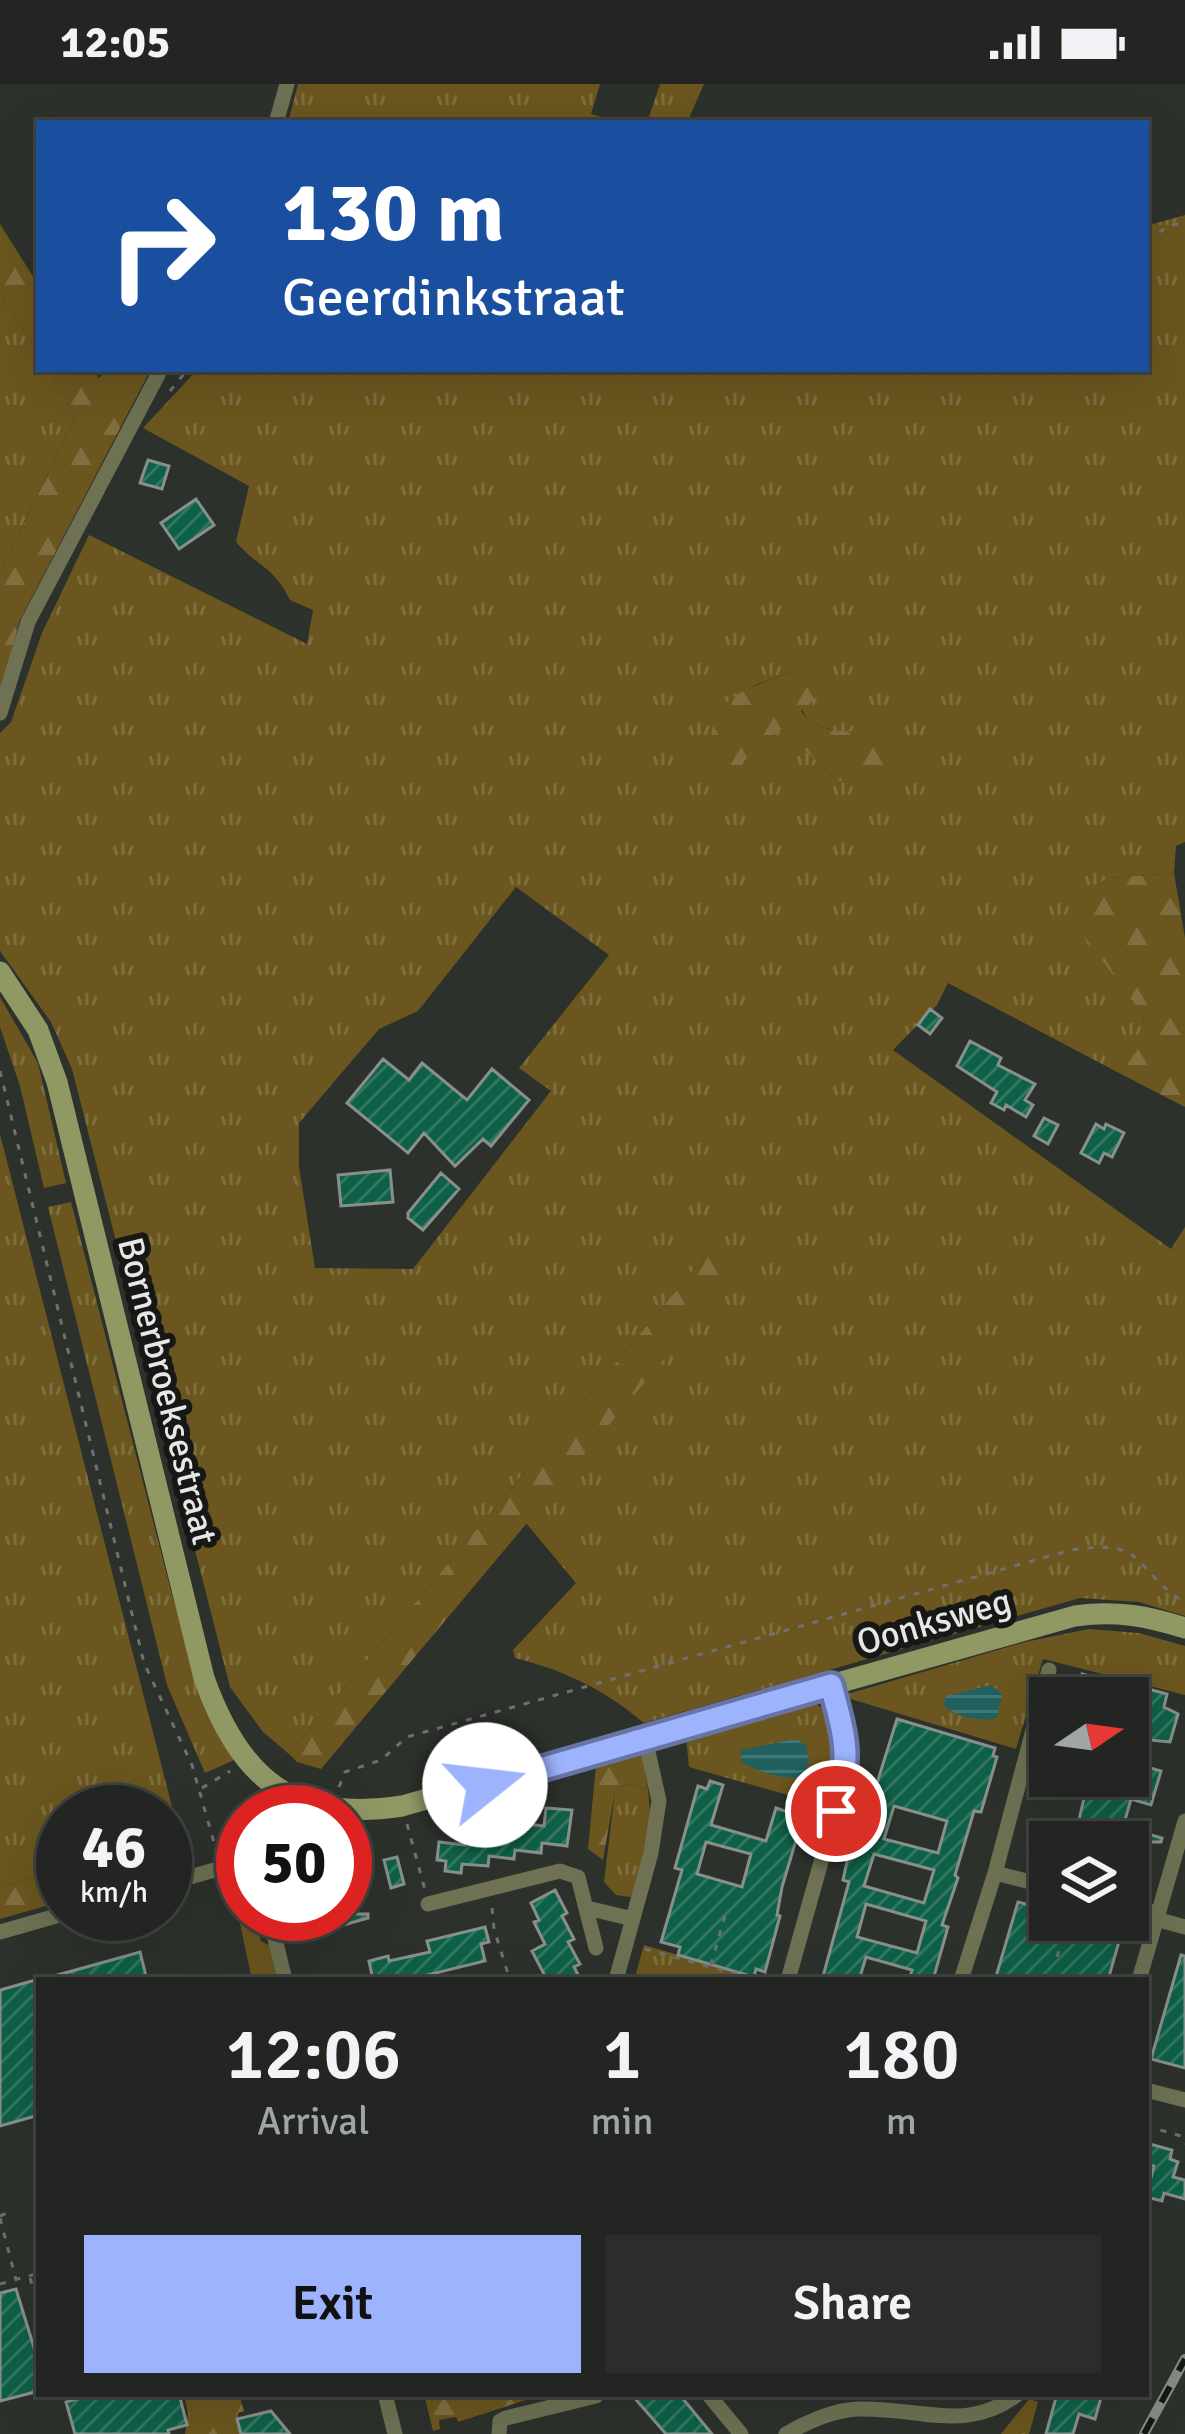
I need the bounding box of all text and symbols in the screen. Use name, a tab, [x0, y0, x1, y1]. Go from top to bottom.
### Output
text: 12:05	[60, 15, 170, 70]
text: 130 m	[282, 161, 504, 265]
icon: right	[84, 168, 240, 324]
text: Geerdinkstraat	[282, 264, 625, 331]
street label: Bornerbroeksestraat	[107, 1233, 227, 1549]
street label: Oonksweg	[852, 1579, 1016, 1665]
north arrow	[1029, 1677, 1149, 1797]
map controls	[1029, 1677, 1149, 1941]
position arrow	[422, 1722, 548, 1848]
pin	[785, 1760, 887, 1862]
icon: arrive	[803, 1778, 869, 1844]
speed limit sign: 50	[216, 1785, 372, 1941]
text: 46	[82, 1811, 146, 1885]
button: layers	[1029, 1821, 1149, 1941]
text: km/h	[80, 1874, 148, 1911]
text: 12:06	[225, 2010, 401, 2099]
text: 1	[603, 2010, 642, 2099]
text: 180	[843, 2010, 960, 2099]
text: Arrival	[257, 2097, 369, 2145]
text: min	[591, 2097, 654, 2145]
text: m	[886, 2097, 917, 2145]
button: Exit	[84, 2235, 581, 2373]
button: Share	[605, 2235, 1101, 2373]

